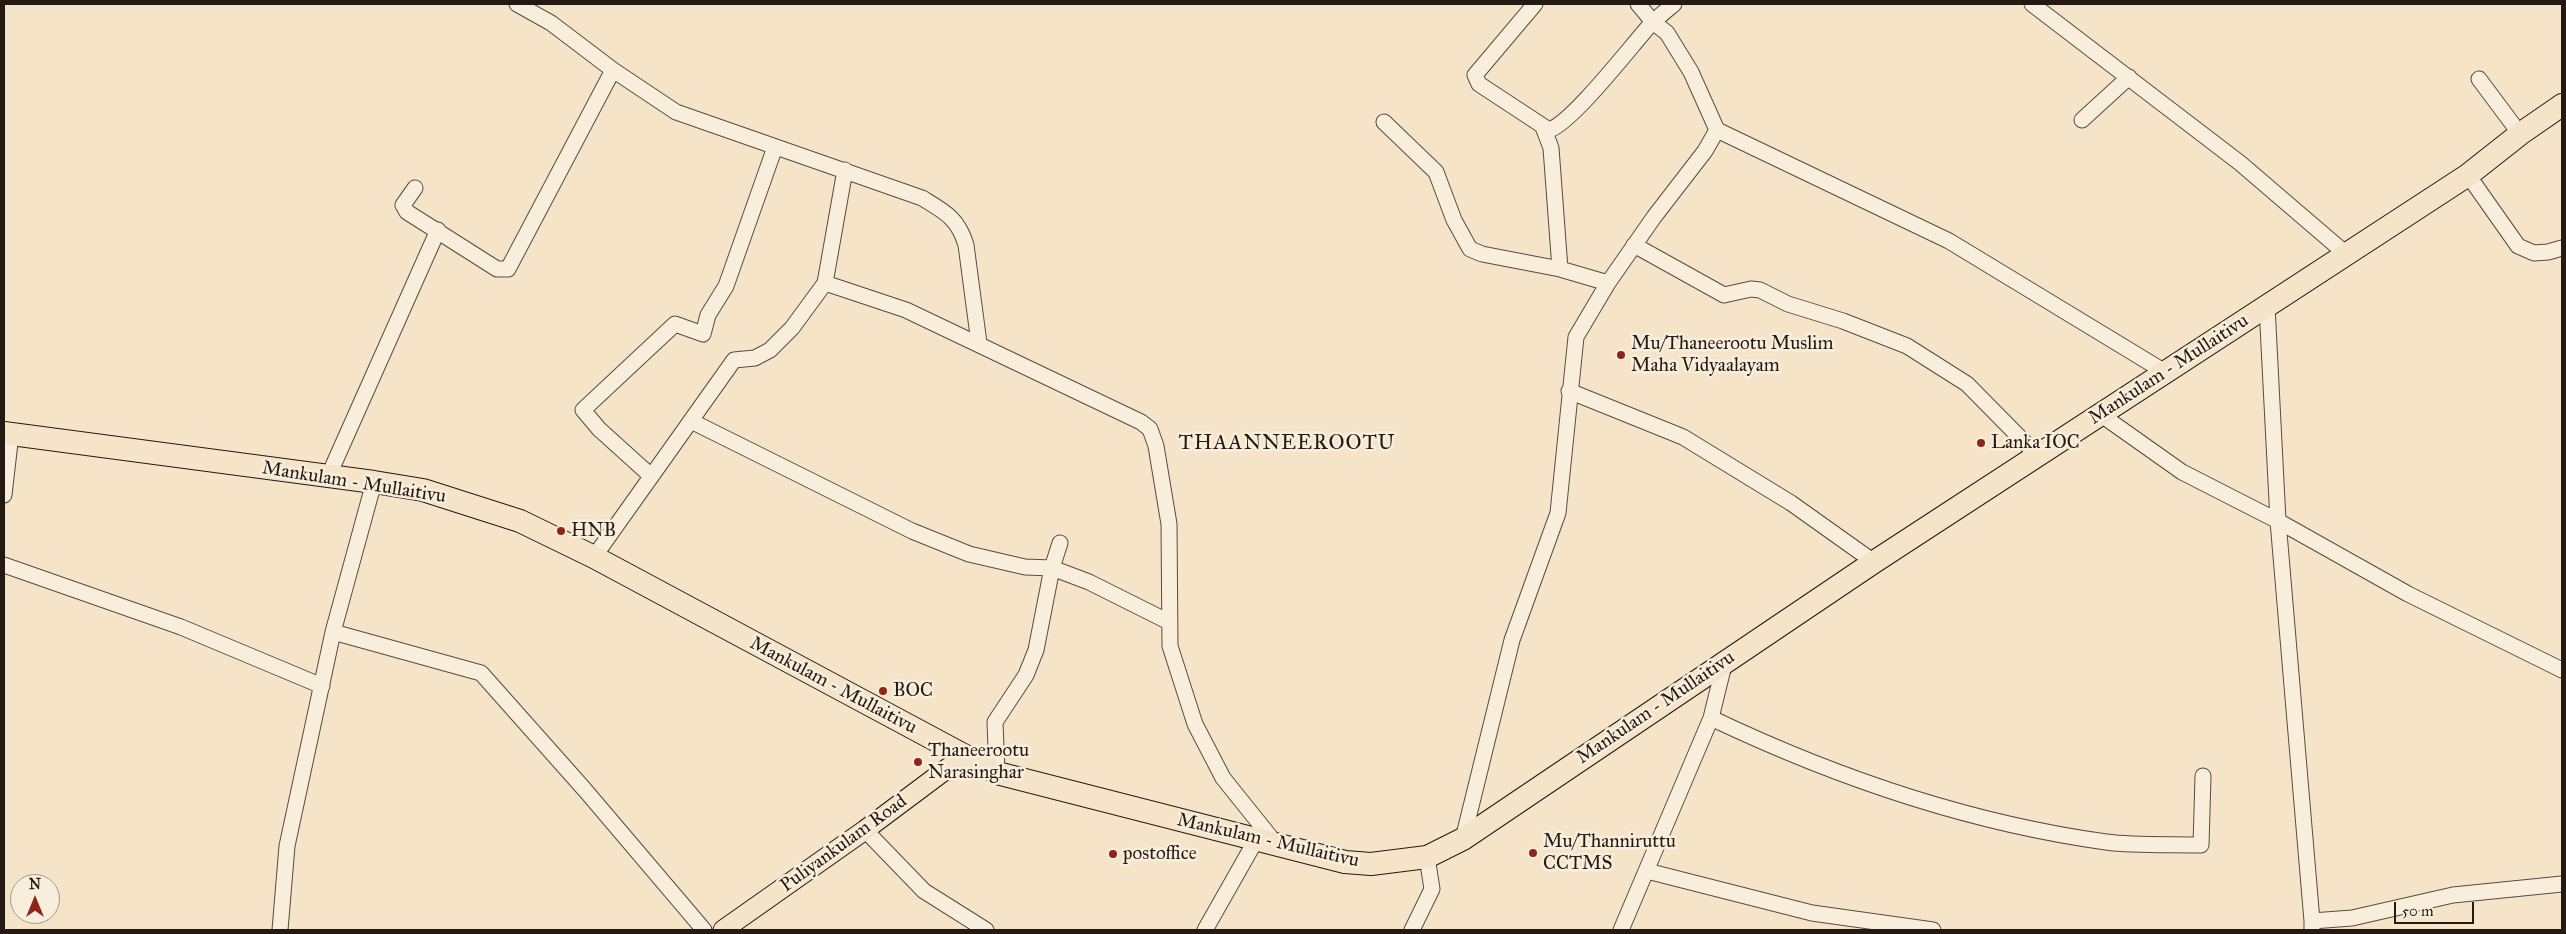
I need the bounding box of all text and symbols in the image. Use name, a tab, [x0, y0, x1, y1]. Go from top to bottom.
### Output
street label: Mankulam - Mullaitivu	[2085, 310, 2253, 430]
place label: Mu/Thaneerootu Muslim Maha Vidyaalayam	[1631, 333, 1834, 377]
marker: Mu/Thaneerootu Muslim Maha Vidyaalayam	[1615, 349, 1627, 361]
district label: THAANNEEROOTU	[1177, 431, 1397, 457]
place label: Lanka IOC	[1991, 432, 2080, 454]
marker: Lanka IOC	[1975, 437, 1987, 449]
street label: Mankulam - Mullaitivu	[260, 457, 448, 509]
place label: HNB	[571, 520, 616, 542]
marker: HNB	[555, 525, 567, 537]
street label: Mankulam - Mullaitivu	[746, 632, 920, 740]
street label: Mankulam - Mullaitivu	[1573, 647, 1739, 769]
place label: BOC	[893, 680, 933, 702]
marker: BOC	[877, 685, 889, 697]
place label: Thaneerootu Narasinghar	[928, 740, 1029, 784]
marker: Thaneerootu Narasinghar	[912, 756, 924, 768]
street label: Puliyankulam Road	[776, 790, 912, 898]
street label: Mankulam - Mullaitivu	[1175, 809, 1361, 873]
place label: Mu/Thanniruttu CCTMS	[1543, 831, 1676, 875]
place label: postoffice	[1123, 843, 1197, 865]
marker: Mu/Thanniruttu CCTMS	[1527, 847, 1539, 859]
marker: postoffice	[1107, 848, 1119, 860]
north arrow	[10, 874, 60, 924]
text: N	[29, 876, 41, 893]
scale bar	[2396, 892, 2476, 924]
text: 50 m	[2402, 902, 2434, 920]

